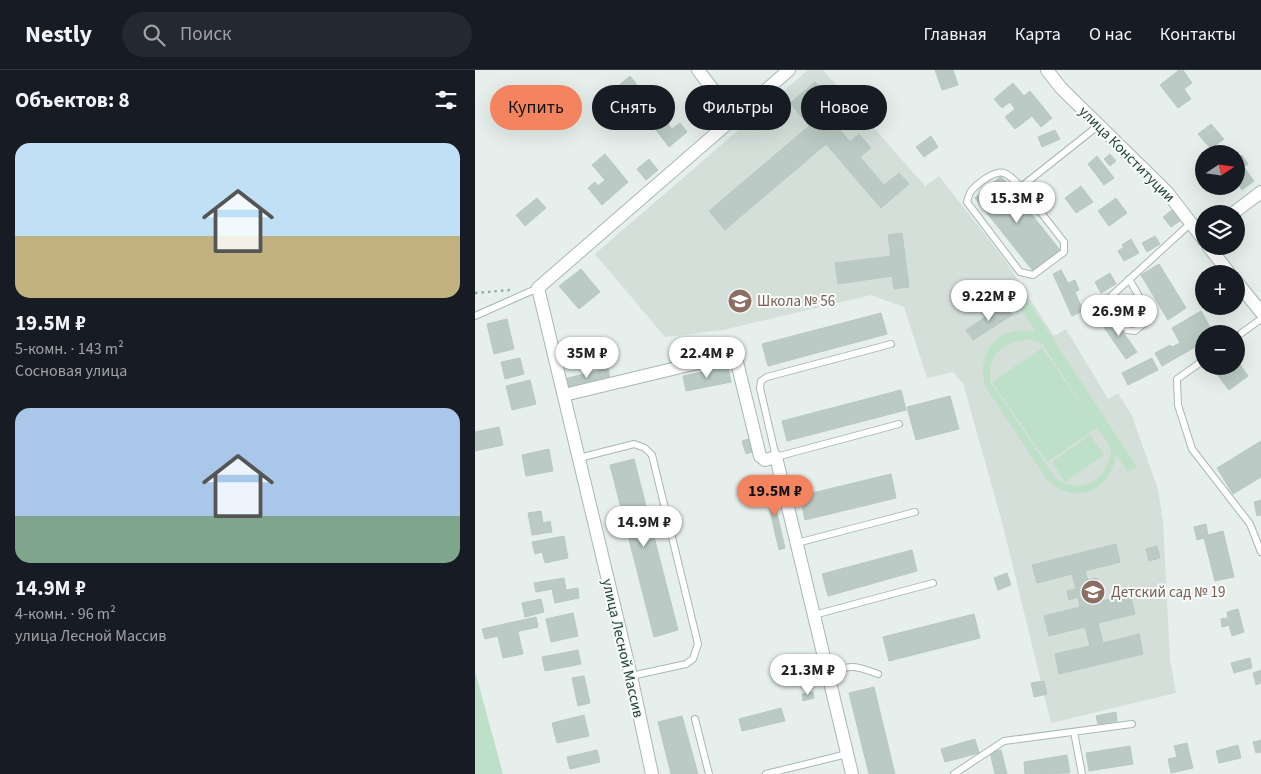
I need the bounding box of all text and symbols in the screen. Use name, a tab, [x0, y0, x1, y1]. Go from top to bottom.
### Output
search box	[122, 12, 472, 57]
text: Nestly	[25, 17, 92, 52]
icon: search	[140, 21, 168, 49]
text: Поиск	[180, 21, 231, 48]
text: Главная	[924, 22, 987, 47]
text: Карта	[1015, 22, 1061, 47]
text: О нас	[1089, 22, 1132, 47]
text: Контакты	[1160, 22, 1236, 47]
text: Объектов: 8	[15, 85, 130, 115]
chip: Купить	[490, 85, 582, 130]
chip: Снять	[592, 85, 675, 130]
chip: Фильтры	[685, 85, 791, 130]
chip: Новое	[801, 85, 887, 130]
icon: filters	[432, 86, 460, 114]
street label: улица Конституции	[1074, 101, 1180, 207]
north arrow	[1195, 145, 1245, 195]
map controls	[1195, 145, 1245, 375]
icon: home	[193, 176, 283, 266]
pin: 15.3M ₽	[971, 182, 1063, 224]
text: 15.3M ₽	[990, 187, 1044, 209]
button: layers	[1195, 205, 1245, 255]
button: +	[1195, 265, 1245, 315]
pin: 9.22M ₽	[943, 280, 1035, 322]
text: 9.22M ₽	[962, 285, 1016, 307]
school or university icon: Школа № 56	[727, 288, 753, 314]
place label: Школа № 56	[757, 291, 835, 312]
pin: 26.9M ₽	[1073, 294, 1165, 337]
text: 26.9M ₽	[1092, 300, 1146, 322]
text: 19.5M ₽	[15, 308, 86, 338]
button: −	[1195, 325, 1245, 375]
pin: 35M ₽	[552, 336, 622, 379]
pin: 22.4M ₽	[661, 336, 753, 379]
text: 5-комн. · 143 m²	[15, 338, 124, 360]
text: 35M ₽	[567, 342, 607, 364]
text: 22.4M ₽	[680, 342, 734, 364]
text: Сосновая улица	[15, 360, 127, 382]
icon: home	[193, 441, 283, 531]
pin: 19.5M ₽	[729, 474, 821, 517]
text: 19.5M ₽	[748, 480, 802, 502]
pin: 14.9M ₽	[598, 506, 690, 548]
text: 14.9M ₽	[617, 511, 671, 533]
text: 14.9M ₽	[15, 573, 86, 603]
street label: улица Лесной Массив	[596, 577, 649, 720]
school or university icon: Детский сад № 19	[1080, 579, 1106, 605]
place label: Детский сад № 19	[1111, 582, 1225, 603]
text: 4-комн. · 96 m²	[15, 603, 116, 625]
text: улица Лесной Массив	[15, 625, 166, 647]
pin: 21.3M ₽	[762, 654, 854, 696]
text: 21.3M ₽	[781, 659, 835, 681]

